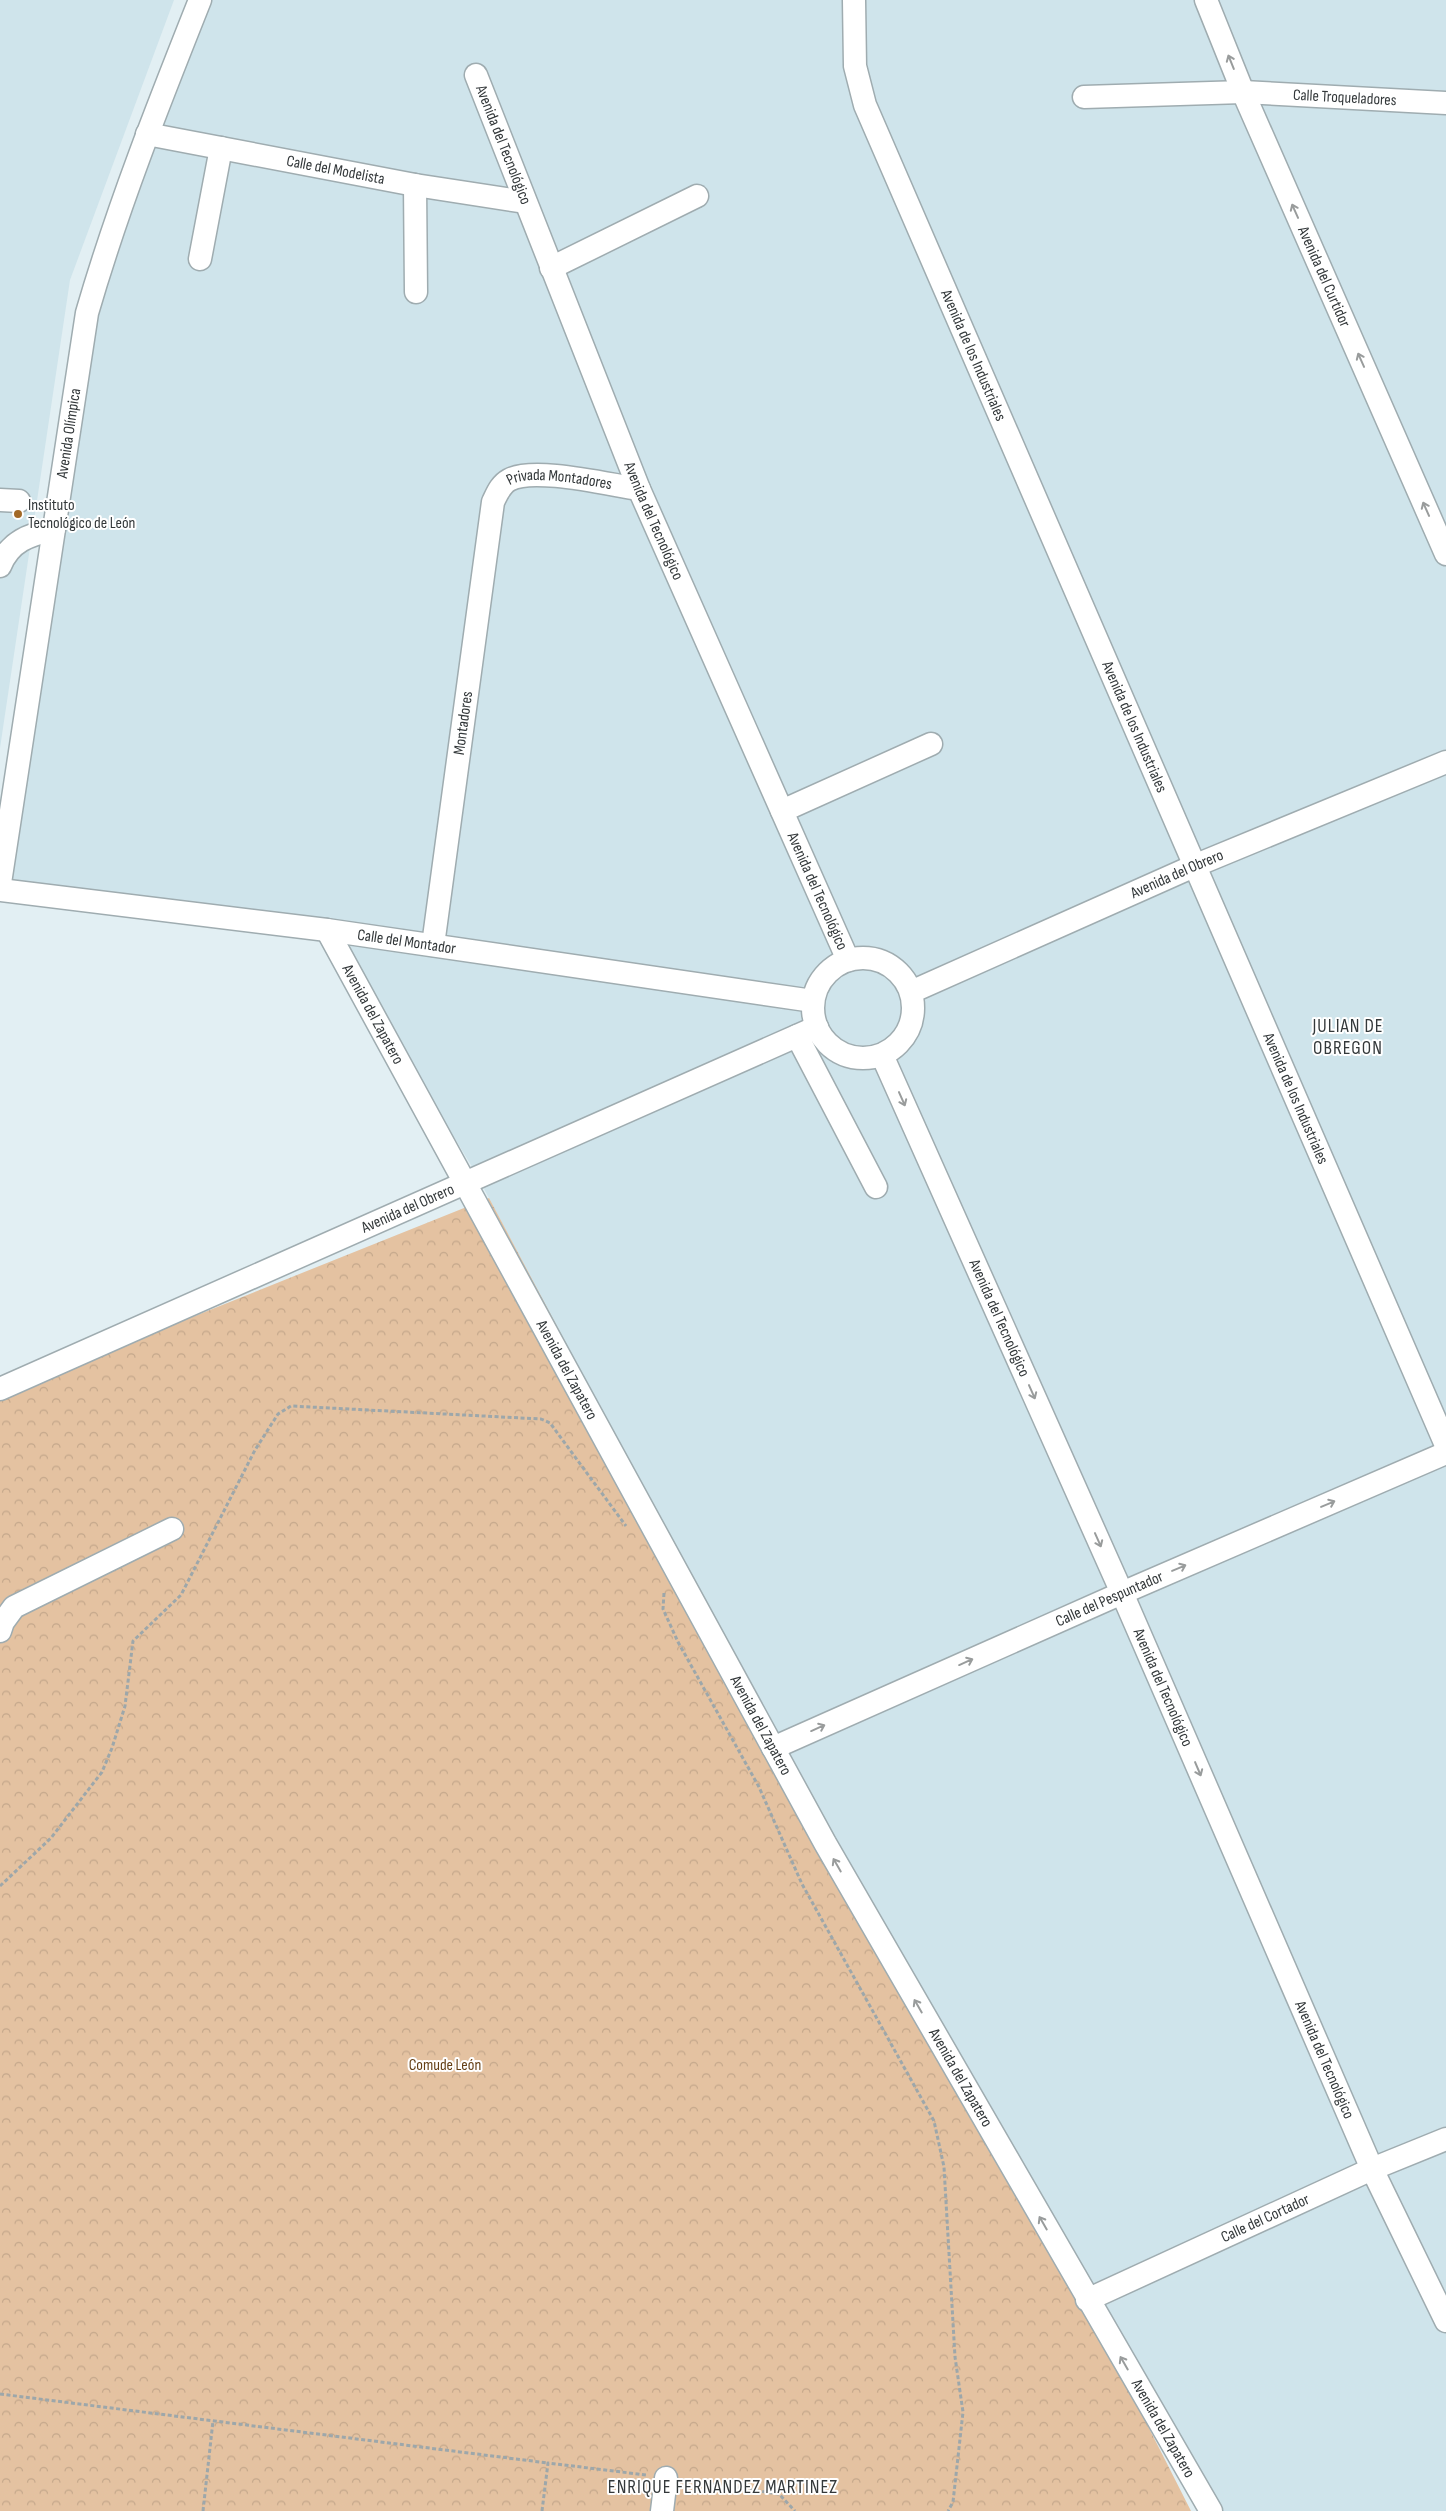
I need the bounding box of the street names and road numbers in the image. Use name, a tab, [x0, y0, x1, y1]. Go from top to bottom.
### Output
street label: Avenida del Tecnológico	[471, 81, 536, 207]
street label: Calle Troqueladores	[1292, 85, 1397, 110]
street label: Calle del Modelista	[285, 151, 386, 189]
street label: Avenida del Curtidor	[1293, 223, 1355, 330]
street label: Avenida de los Industriales	[936, 286, 1010, 424]
street label: Avenida Olímpica	[52, 387, 85, 480]
street label: Avenida del Tecnológico	[619, 458, 688, 583]
street label: Privada Montadores	[503, 465, 614, 494]
street label: Avenida de los Industriales	[1097, 657, 1171, 796]
street label: Montadores	[449, 690, 477, 756]
street label: Avenida del Tecnológico	[783, 829, 852, 953]
street label: Avenida del Obrero	[1127, 845, 1226, 903]
street label: Calle del Montador	[356, 925, 458, 958]
street label: Avenida del Zapatero	[338, 960, 408, 1067]
street label: Avenida de los Industriales	[1259, 1029, 1333, 1167]
street label: Avenida del Obrero	[358, 1180, 457, 1238]
street label: Avenida del Tecnológico	[964, 1255, 1034, 1380]
street label: Avenida del Zapatero	[532, 1316, 602, 1423]
street label: Calle del Pespuntador	[1053, 1567, 1166, 1631]
street label: Avenida del Tecnológico	[1129, 1625, 1197, 1749]
street label: Avenida del Zapatero	[726, 1671, 796, 1779]
street label: Avenida del Tecnológico	[1290, 1997, 1359, 2122]
street label: Avenida del Zapatero	[924, 2024, 997, 2130]
street label: Calle del Cortador	[1218, 2189, 1313, 2247]
street label: Avenida del Zapatero	[1127, 2375, 1199, 2481]

